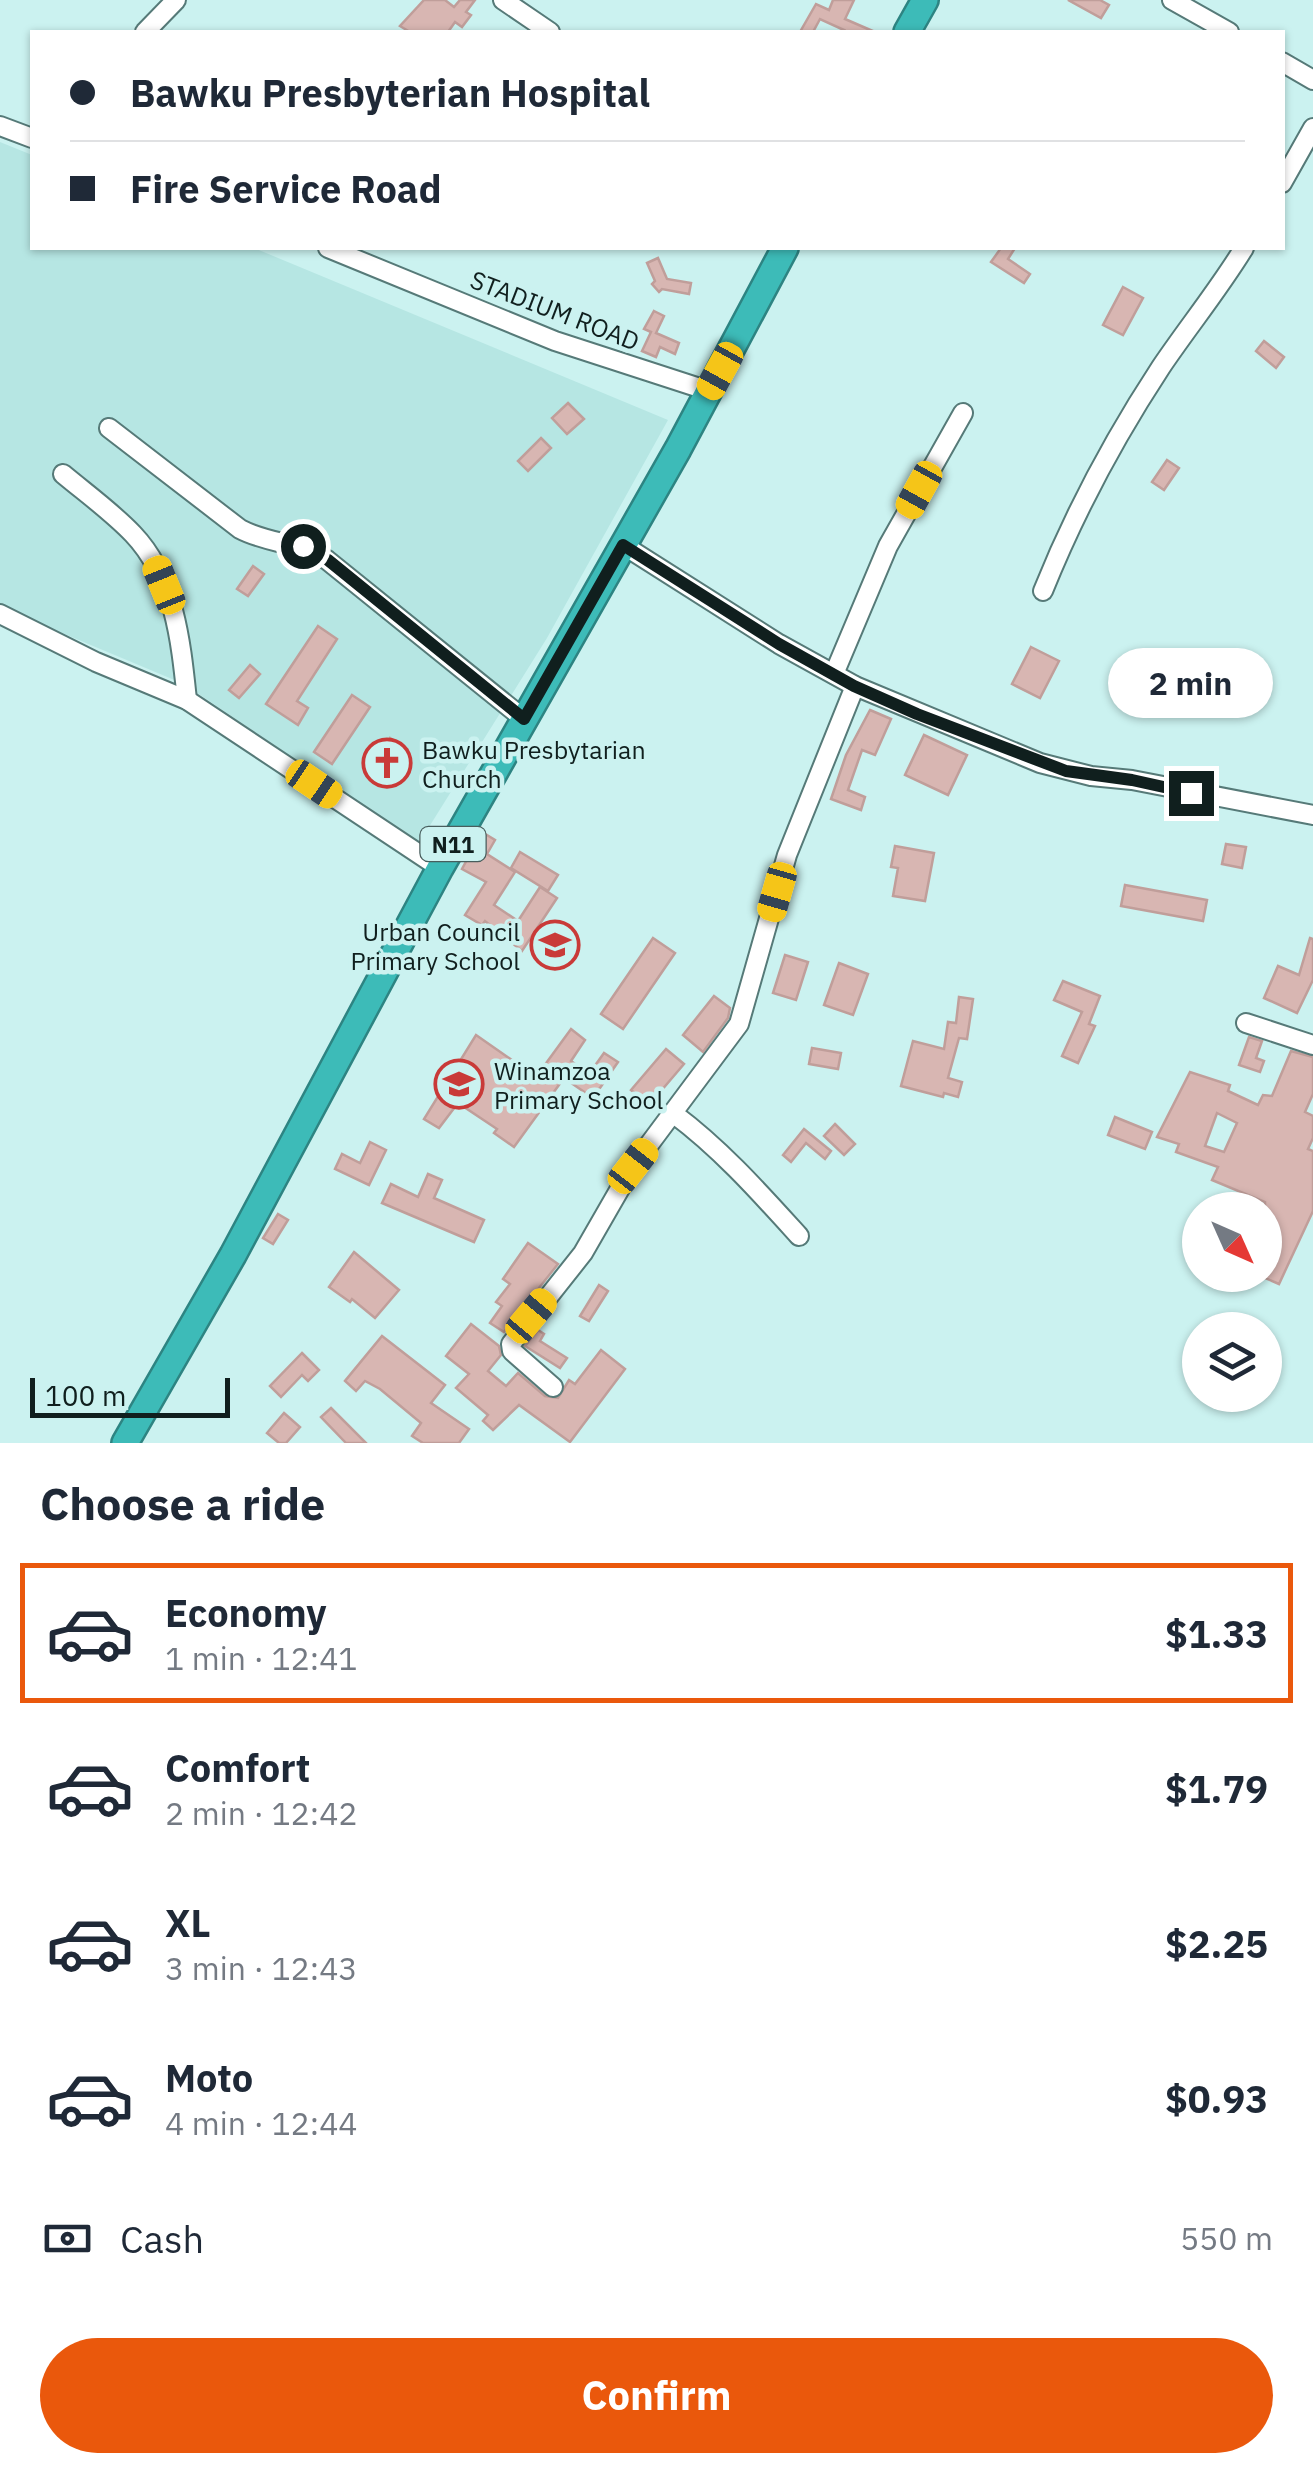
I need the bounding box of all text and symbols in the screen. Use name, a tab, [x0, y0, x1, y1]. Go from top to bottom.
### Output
text: Bawku Presbyterian Hospital	[130, 68, 650, 117]
text: Fire Service Road	[130, 164, 442, 213]
street label: STADIUM ROAD	[466, 263, 644, 357]
car	[692, 337, 748, 405]
car	[891, 456, 947, 524]
route start	[281, 524, 326, 569]
car	[139, 552, 189, 618]
callout: 2 min	[1108, 648, 1274, 718]
text: 2 min	[1149, 662, 1232, 704]
place label: Bawku Presbytarian Church	[422, 733, 646, 795]
church icon: Bawku Presbytarian Church	[361, 737, 413, 789]
car	[281, 755, 347, 813]
route end	[1169, 771, 1214, 816]
road number: N11	[420, 827, 486, 861]
car	[754, 859, 800, 925]
place label: Urban Council Primary School	[351, 915, 520, 977]
school or university icon: Urban Council Primary School	[529, 919, 581, 971]
place label: Winamzoa Primary School	[494, 1054, 664, 1116]
school or university icon: Winamzoa Primary School	[433, 1058, 485, 1110]
car	[603, 1133, 663, 1199]
north arrow	[1182, 1192, 1282, 1292]
map controls	[1182, 1192, 1282, 1412]
car	[500, 1283, 562, 1349]
button: layers	[1182, 1312, 1282, 1412]
scale bar	[30, 1373, 230, 1418]
text: 100 m	[45, 1377, 126, 1414]
text: Choose a ride	[40, 1474, 325, 1532]
icon: car	[45, 1588, 135, 1678]
text: Economy	[165, 1588, 327, 1637]
text: $1.33	[1165, 1609, 1268, 1658]
text: 1 min · 12:41	[165, 1637, 358, 1679]
icon: car	[45, 1743, 135, 1833]
text: Comfort	[165, 1743, 310, 1792]
text: $1.79	[1165, 1764, 1268, 1813]
text: 2 min · 12:42	[165, 1792, 358, 1834]
icon: car	[45, 1898, 135, 1988]
text: XL	[165, 1898, 211, 1947]
text: $2.25	[1165, 1919, 1268, 1968]
text: 3 min · 12:43	[165, 1947, 358, 1989]
icon: car	[45, 2053, 135, 2143]
text: Moto	[165, 2053, 253, 2102]
text: $0.93	[1165, 2074, 1268, 2123]
text: 4 min · 12:44	[165, 2102, 358, 2144]
icon: cash	[40, 2211, 95, 2266]
text: Cash	[120, 2214, 204, 2263]
text: 550 m	[1180, 2217, 1273, 2259]
button: Confirm	[40, 2338, 1273, 2453]

